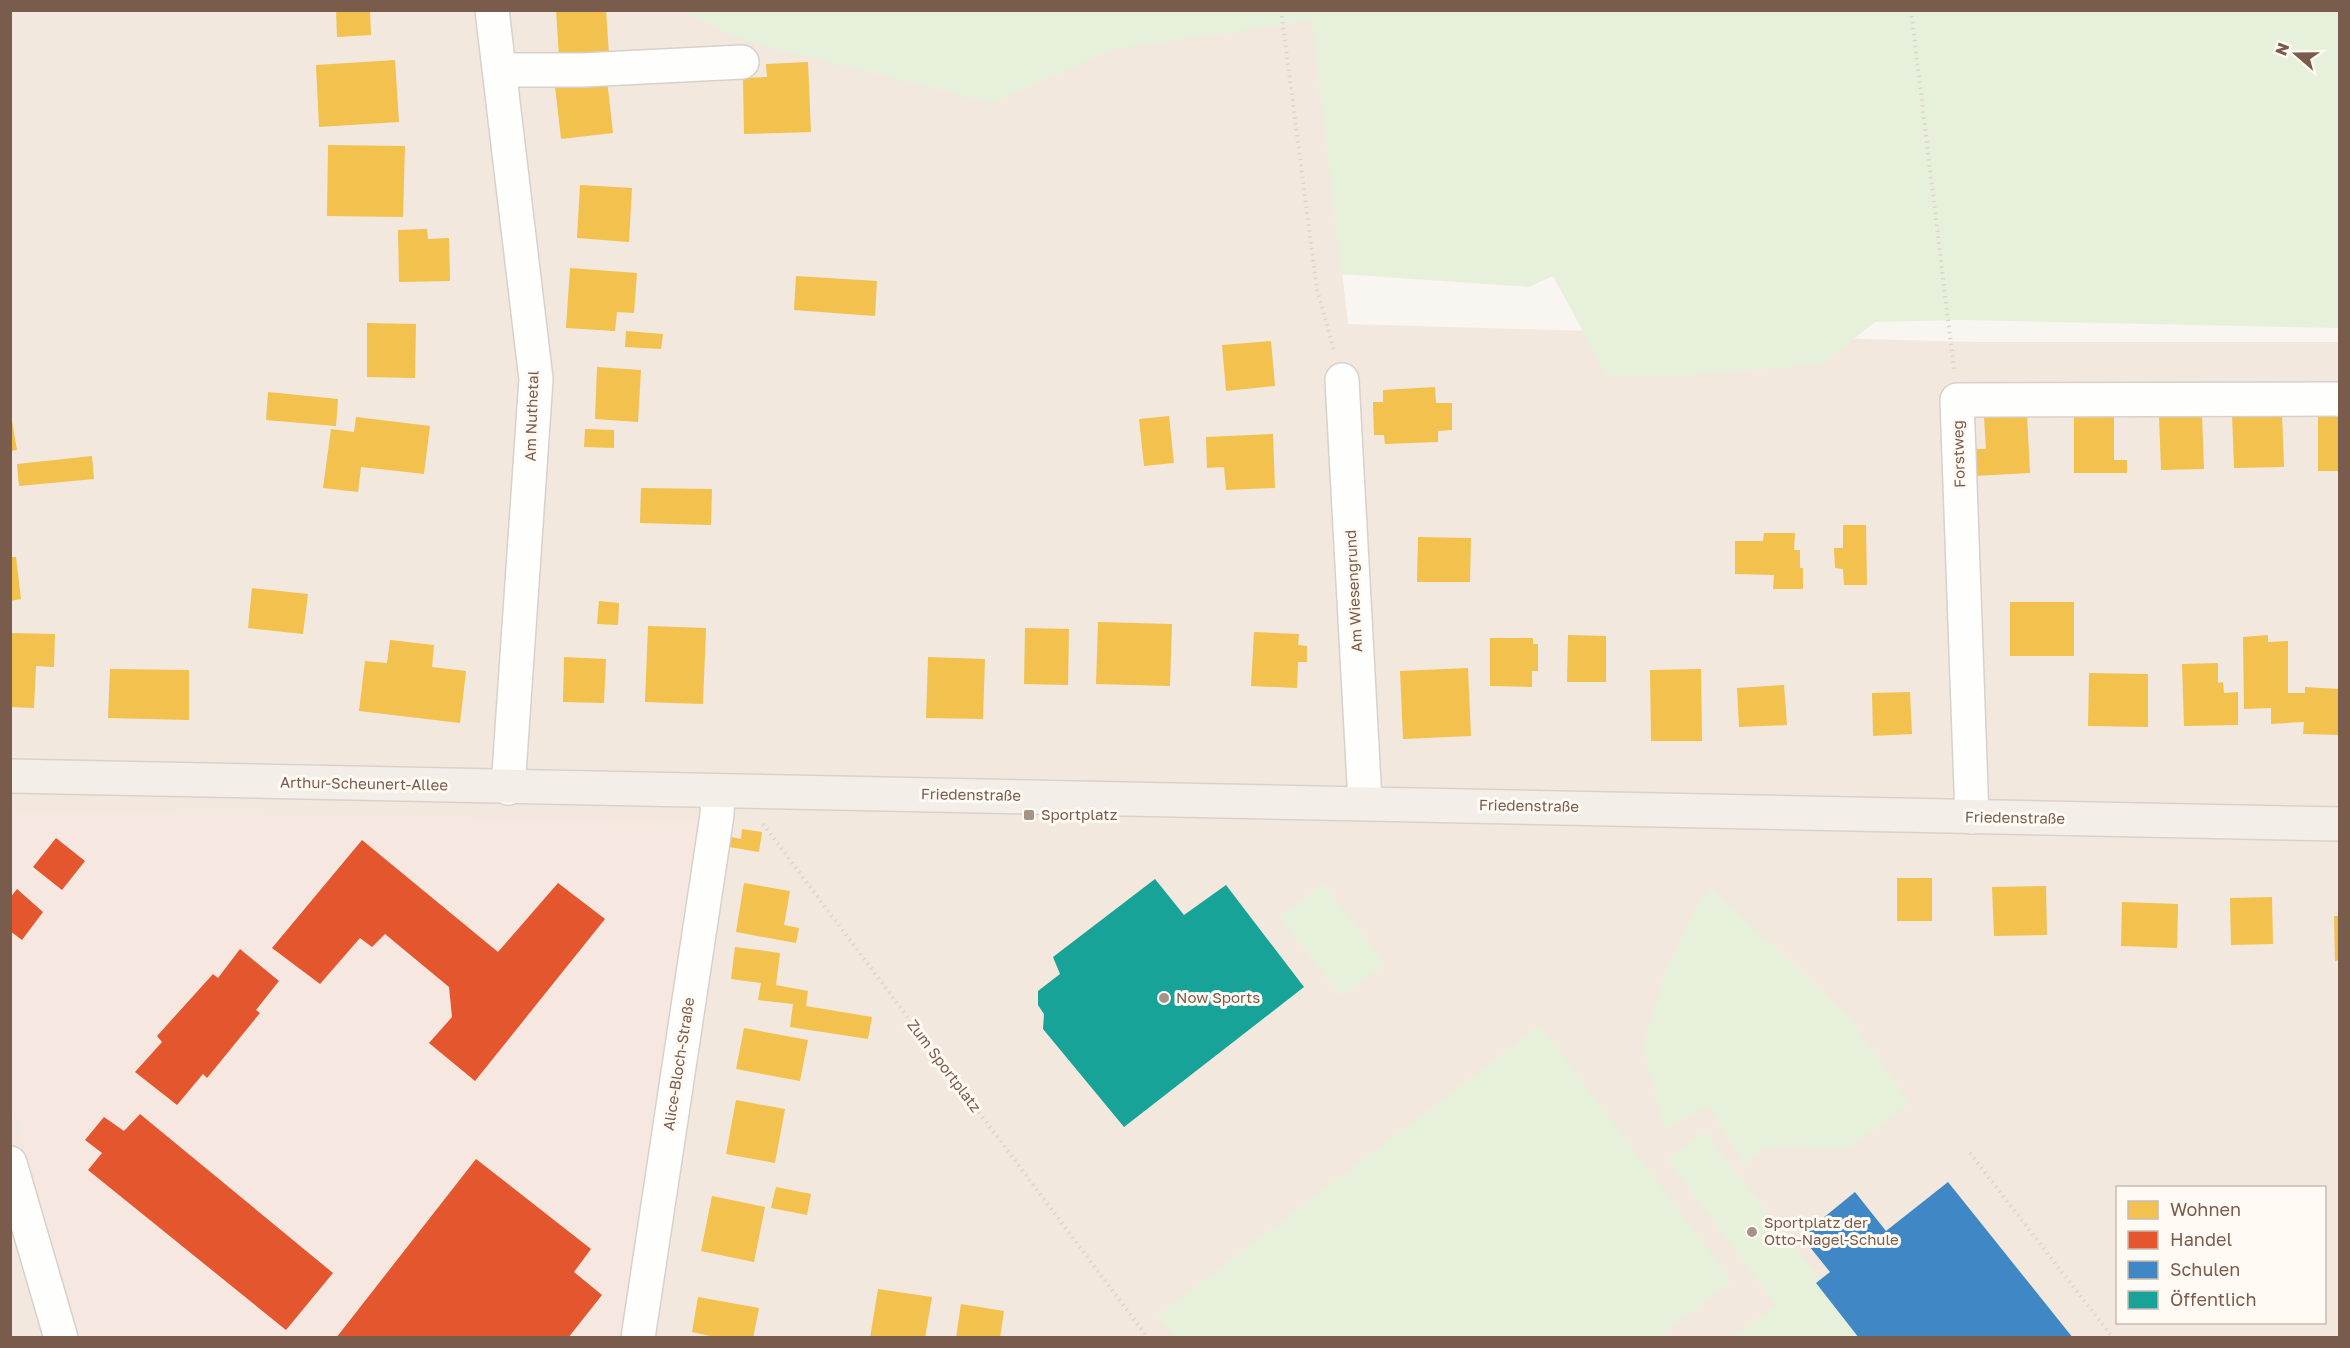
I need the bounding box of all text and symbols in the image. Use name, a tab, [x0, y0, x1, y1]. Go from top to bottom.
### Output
north arrow	[2266, 24, 2326, 84]
text: N	[2270, 40, 2293, 58]
street label: Am Nuthetal	[520, 370, 542, 462]
street label: Forstweg	[1948, 420, 1968, 488]
street label: Am Wiesengrund	[1341, 529, 1365, 653]
street label: Arthur-Scheunert-Allee	[280, 773, 448, 793]
street label: Friedenstraße	[921, 784, 1022, 804]
street label: Friedenstraße	[1479, 795, 1580, 815]
place label: Sportplatz	[1041, 805, 1118, 823]
street label: Friedenstraße	[1965, 807, 2066, 827]
marker: Sportplatz	[1022, 808, 1036, 822]
place label: Now Sports	[1176, 988, 1260, 1006]
marker: Now Sports	[1157, 991, 1171, 1005]
street label: Alice-Bloch-Straße	[659, 996, 697, 1132]
street label: Zum Sportplatz	[904, 1016, 986, 1115]
legend	[2116, 1186, 2326, 1324]
text: Wohnen	[2170, 1198, 2241, 1220]
place label: Sportplatz der Otto-Nagel-Schule	[1764, 1213, 1899, 1248]
marker: Sportplatz der Otto-Nagel-Schule	[1745, 1225, 1759, 1239]
text: Handel	[2170, 1228, 2232, 1250]
text: Schulen	[2170, 1258, 2240, 1280]
text: Öffentlich	[2170, 1288, 2256, 1310]

